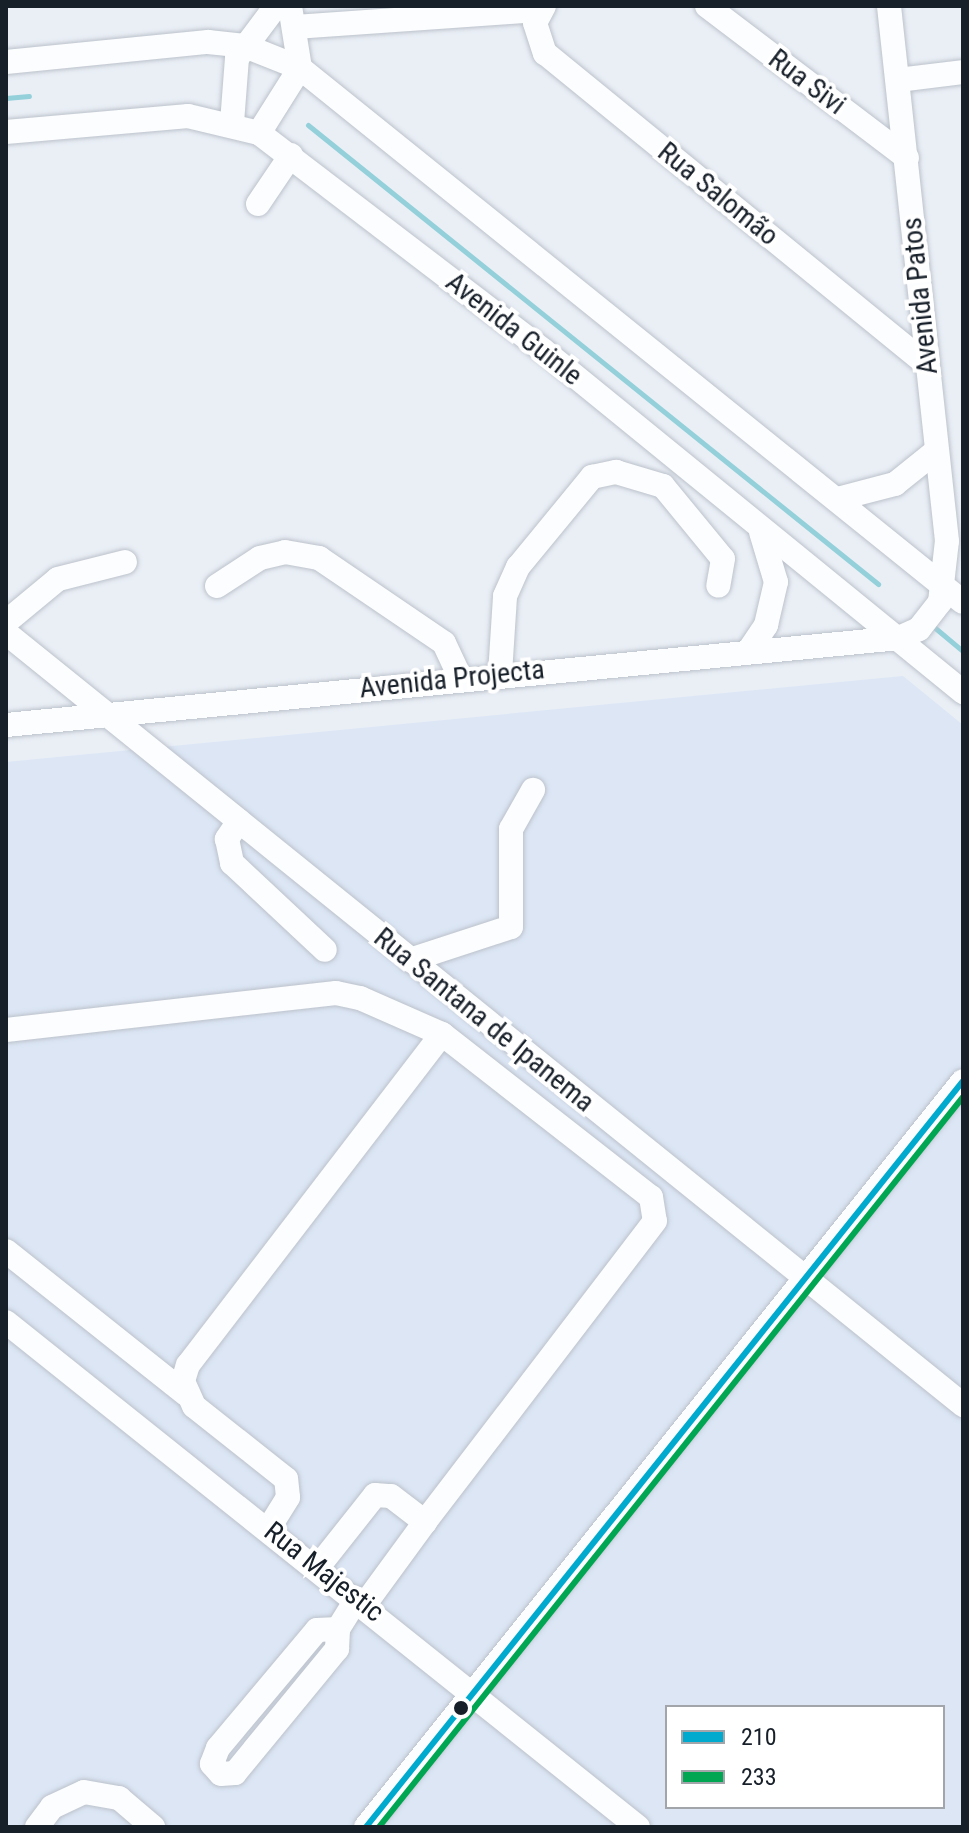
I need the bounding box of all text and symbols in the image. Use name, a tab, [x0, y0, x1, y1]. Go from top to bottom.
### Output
street label: Rua Sivi	[762, 42, 852, 122]
street label: Rua Salomão	[651, 135, 785, 253]
street label: Avenida Patos	[895, 216, 945, 376]
street label: Avenida Guinle	[439, 265, 589, 393]
street label: Avenida Projecta	[358, 653, 546, 705]
street label: Rua Santana de Ipanema	[367, 921, 601, 1119]
street label: Rua Majestic	[257, 1515, 391, 1629]
unlabelled marker	[453, 1700, 469, 1716]
legend	[665, 1705, 945, 1809]
text: 210	[741, 1723, 777, 1751]
text: 233	[741, 1763, 777, 1791]

